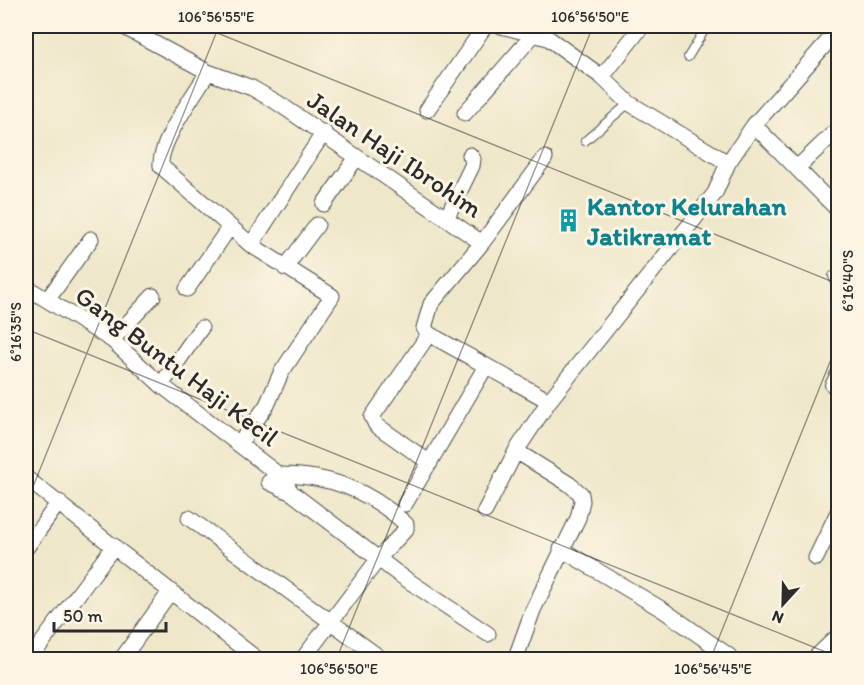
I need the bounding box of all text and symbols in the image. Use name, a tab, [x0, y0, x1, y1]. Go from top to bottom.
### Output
text: 106°56'55"E	[178, 8, 254, 26]
text: 106°56'50"E	[551, 8, 629, 26]
street label: Jalan Haji Ibrohim	[301, 84, 489, 225]
place label: Kantor Kelurahan Jatikramat	[586, 190, 787, 252]
building icon: Kantor Kelurahan Jatikramat	[556, 208, 582, 234]
text: 6°16'40"S	[839, 250, 857, 312]
street label: Gang Buntu Haji Kecil	[69, 279, 285, 453]
text: 6°16'35"S	[7, 302, 25, 362]
north arrow	[753, 574, 813, 634]
scale bar	[54, 595, 166, 633]
text: 50 m	[63, 605, 103, 627]
text: N	[769, 607, 786, 628]
text: 106°56'50"E	[300, 660, 378, 678]
text: 106°56'45"E	[674, 660, 752, 678]

